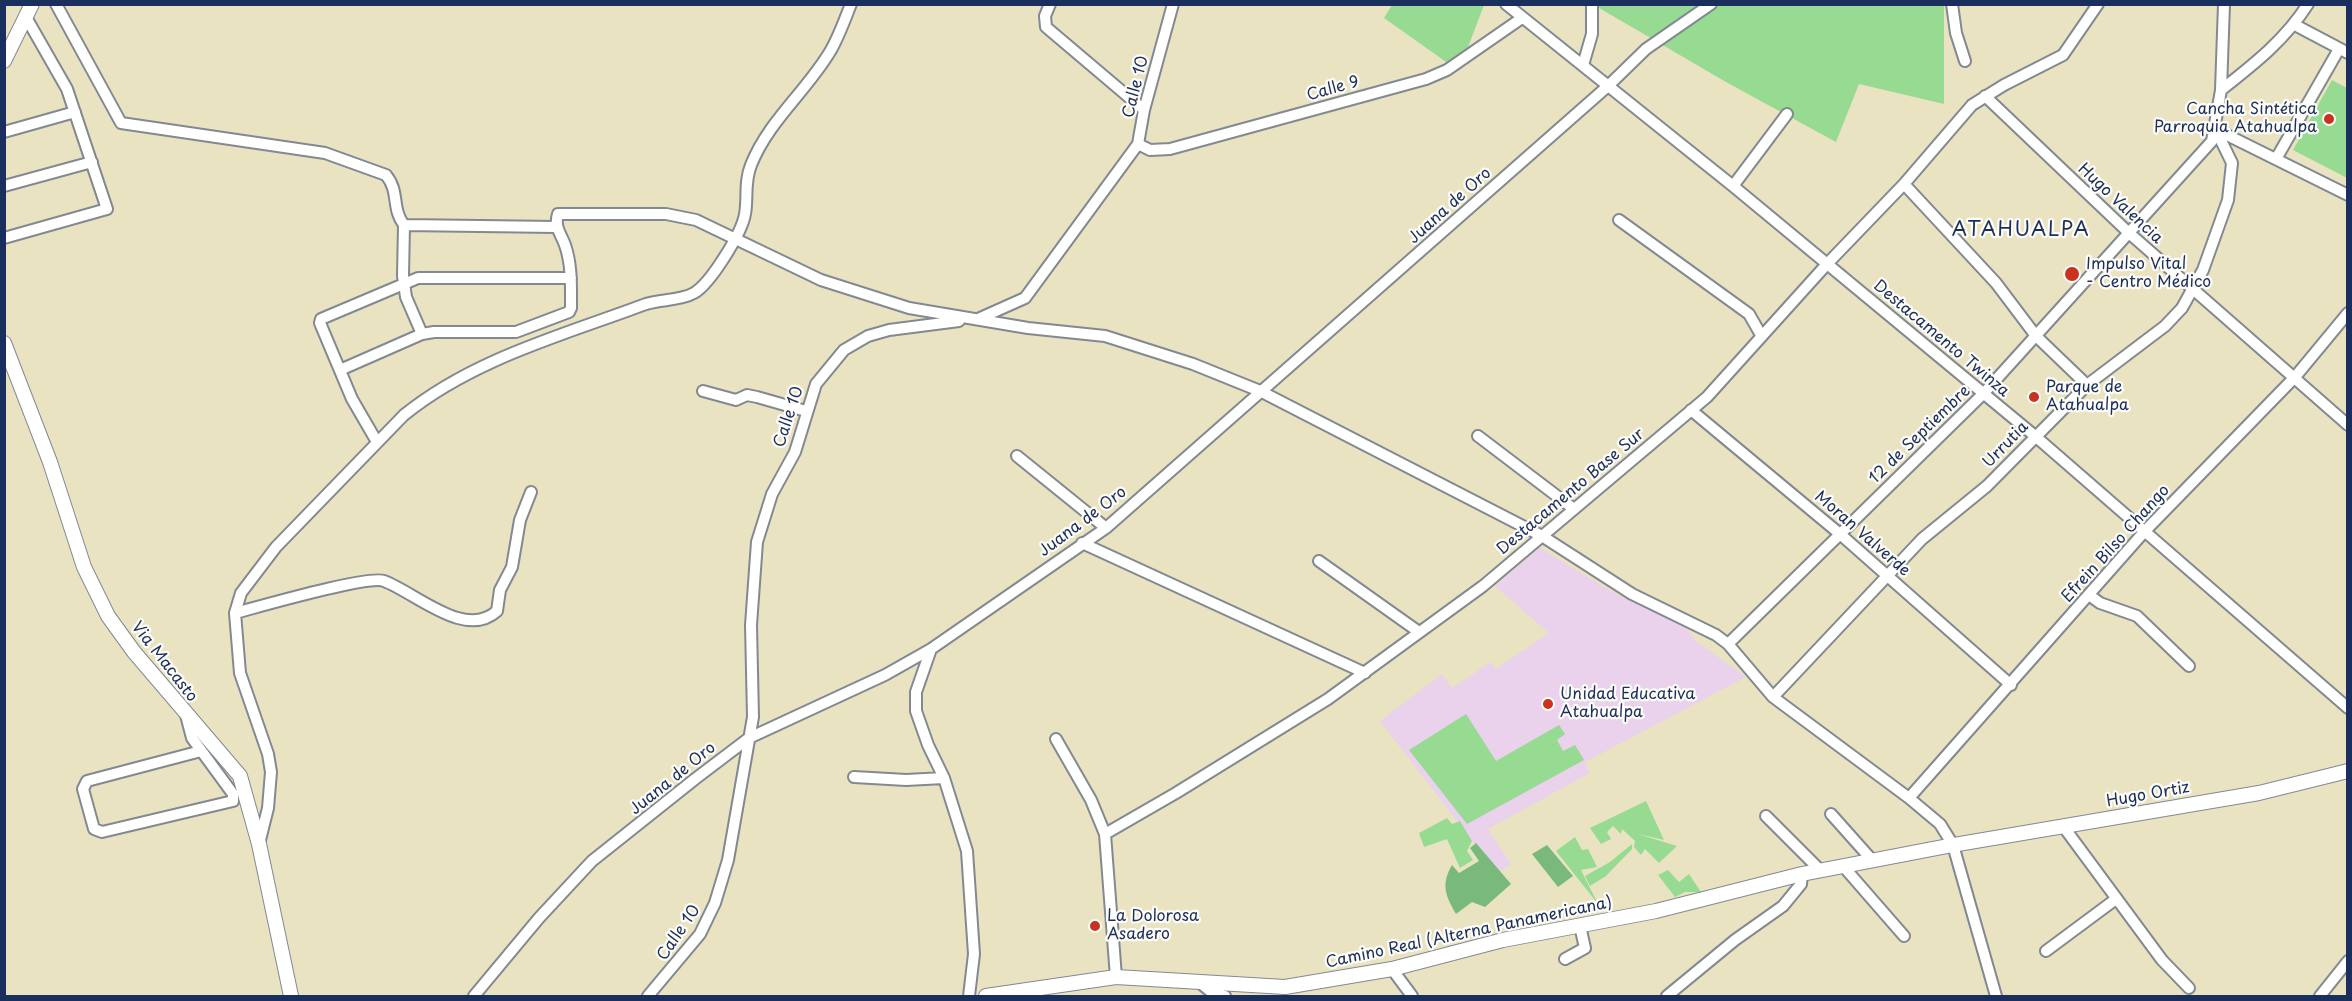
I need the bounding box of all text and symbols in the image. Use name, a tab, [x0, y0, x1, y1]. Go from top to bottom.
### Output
street label: Calle 10	[1119, 54, 1153, 120]
street label: Calle 9	[1305, 72, 1361, 106]
place label: Cancha Sintética Parroquia Atahualpa	[2154, 100, 2317, 138]
marker: Cancha Sintética Parroquia Atahualpa	[2322, 112, 2336, 126]
street label: Hugo Valencia	[2074, 160, 2166, 248]
street label: Juana de Oro	[1405, 164, 1495, 248]
district label: ATAHUALPA	[1951, 218, 2091, 242]
place label: Impulso Vital - Centro Médico	[2086, 255, 2211, 293]
marker: Impulso Vital - Centro Médico	[2063, 265, 2081, 283]
street label: Destacamento Twinza	[1869, 277, 2013, 401]
place label: Parque de Atahualpa	[2046, 378, 2129, 416]
street label: 12 de Septiembre	[1865, 382, 1975, 488]
street label: Calle 10	[770, 384, 808, 450]
marker: Parque de Atahualpa	[2027, 390, 2041, 404]
street label: Urrutia	[1979, 418, 2033, 472]
street label: Destacamento Base Sur	[1494, 425, 1648, 559]
street label: Efrein Bilso Chango	[2058, 481, 2174, 607]
street label: Juana de Oro	[1035, 483, 1131, 561]
street label: Moran Valverde	[1810, 487, 1914, 581]
street label: Via Macasto	[127, 618, 201, 706]
place label: Unidad Educativa Atahualpa	[1560, 685, 1695, 723]
marker: Unidad Educativa Atahualpa	[1541, 697, 1555, 711]
street label: Juana de Oro	[626, 739, 720, 819]
street label: Hugo Ortiz	[2105, 778, 2191, 812]
street label: Camino Real (Alterna Panamericana)	[1324, 893, 1614, 973]
street label: Calle 10	[653, 902, 705, 964]
place label: La Dolorosa Asadero	[1107, 907, 1199, 945]
marker: La Dolorosa Asadero	[1088, 919, 1102, 933]

